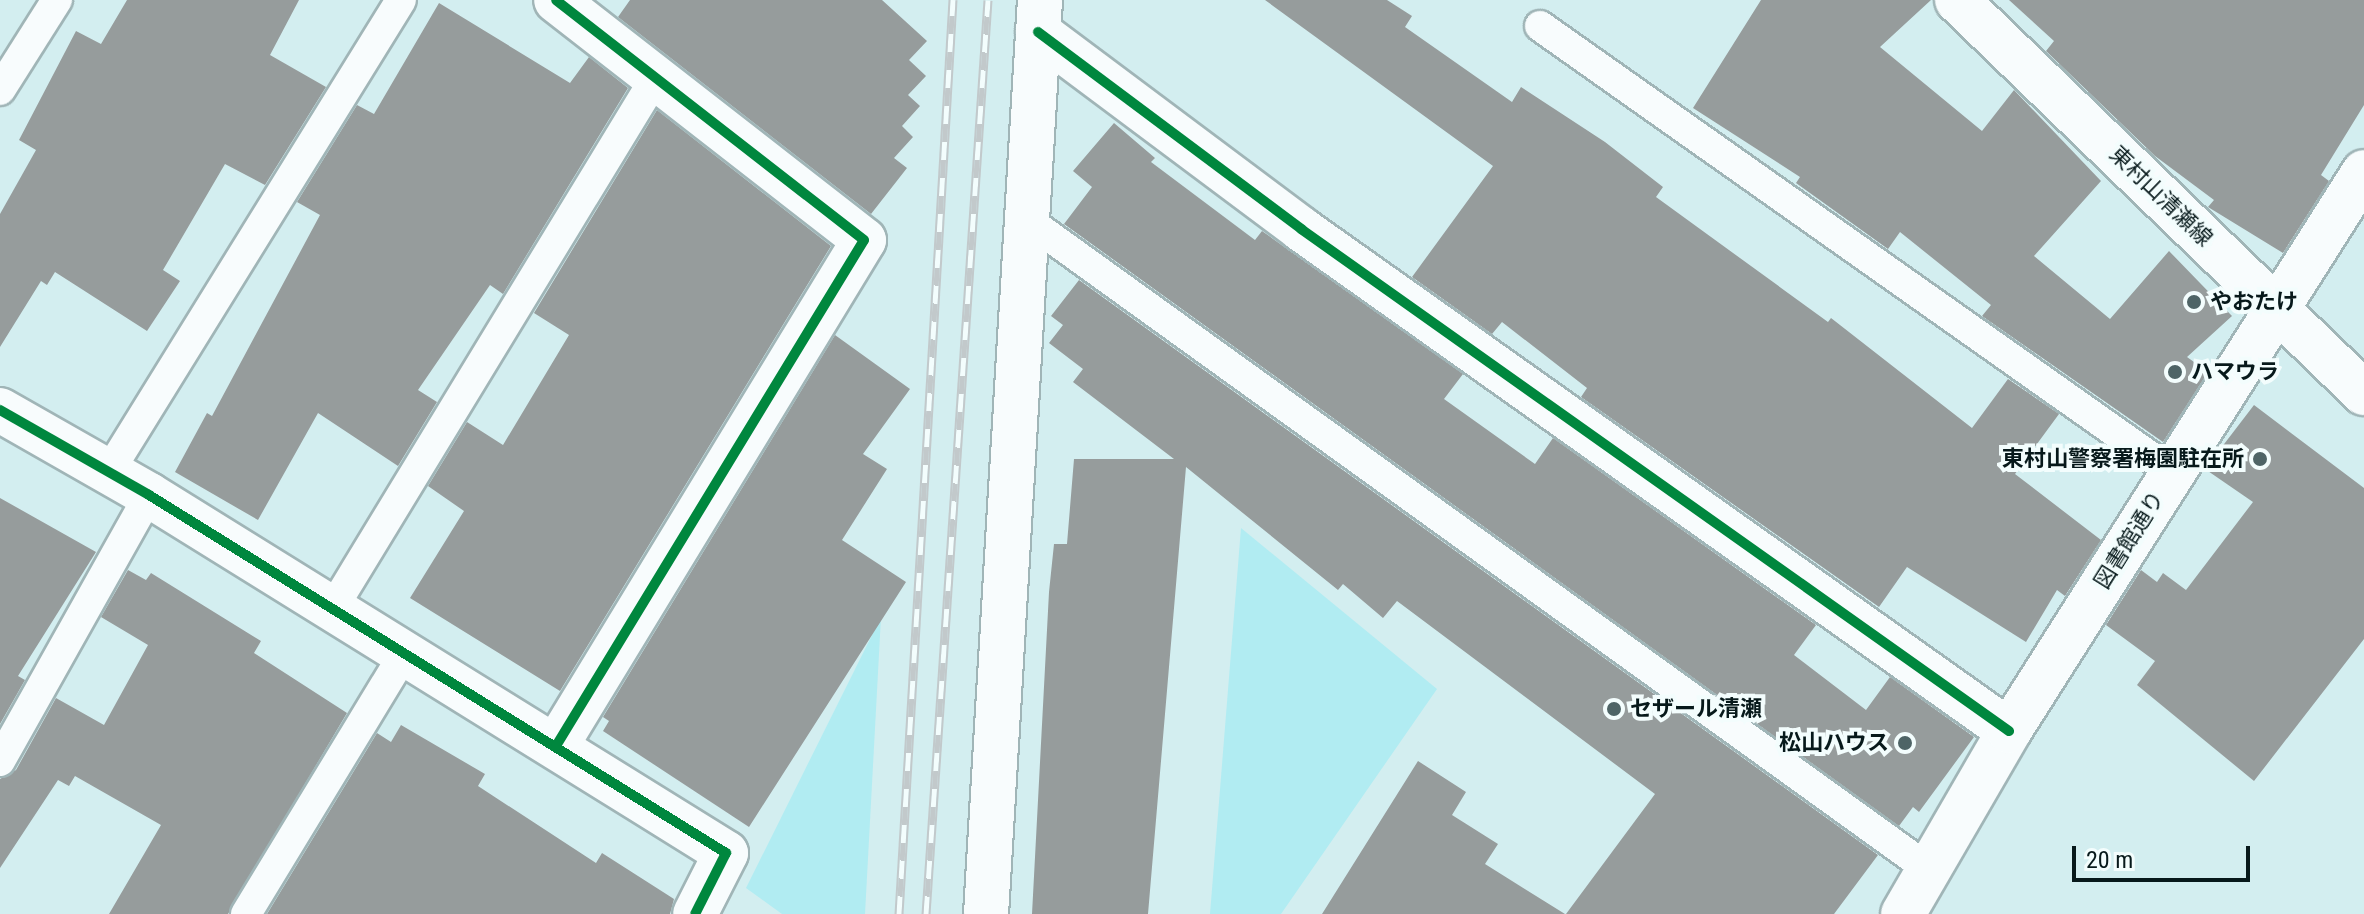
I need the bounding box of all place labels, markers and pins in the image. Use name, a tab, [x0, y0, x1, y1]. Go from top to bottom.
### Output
place label: やおたけ	[2210, 289, 2298, 315]
marker: やおたけ	[2185, 293, 2203, 311]
place label: ハマウラ	[2191, 359, 2279, 385]
marker: ハマウラ	[2166, 363, 2184, 381]
place label: 東村山警察署梅園駐在所	[2002, 446, 2244, 472]
marker: 東村山警察署梅園駐在所	[2251, 450, 2269, 468]
place label: セザール清瀬	[1630, 696, 1762, 722]
marker: セザール清瀬	[1605, 700, 1623, 718]
place label: 松山ハウス	[1779, 730, 1889, 756]
marker: 松山ハウス	[1896, 734, 1914, 752]

